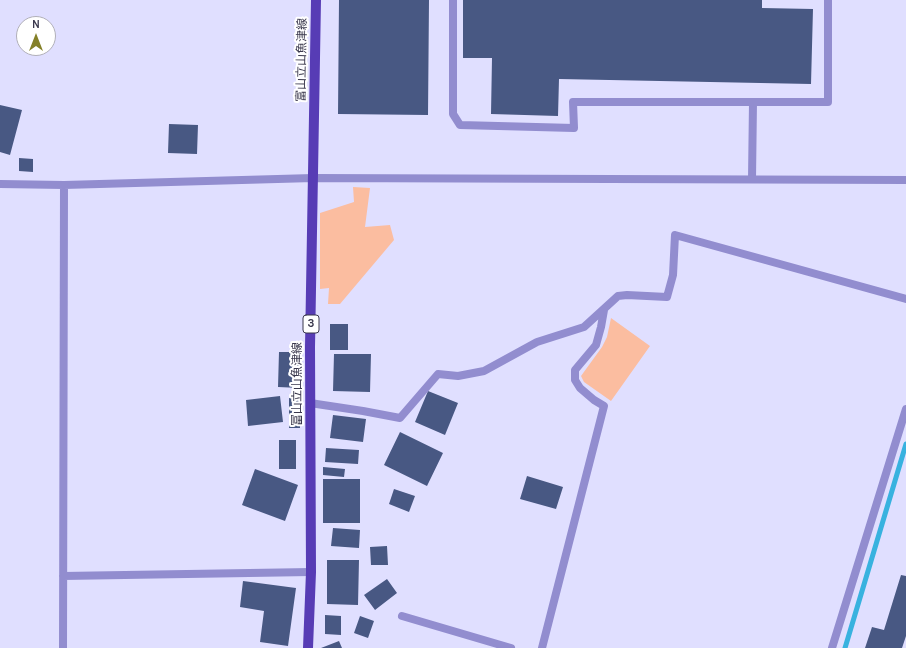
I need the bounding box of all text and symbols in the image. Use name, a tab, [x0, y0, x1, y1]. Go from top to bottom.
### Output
north arrow	[16, 16, 56, 56]
text: N	[32, 18, 40, 31]
street label: 富山立山魚津線	[294, 18, 310, 102]
road number: 3	[303, 315, 319, 333]
street label: 富山立山魚津線	[291, 342, 305, 426]

